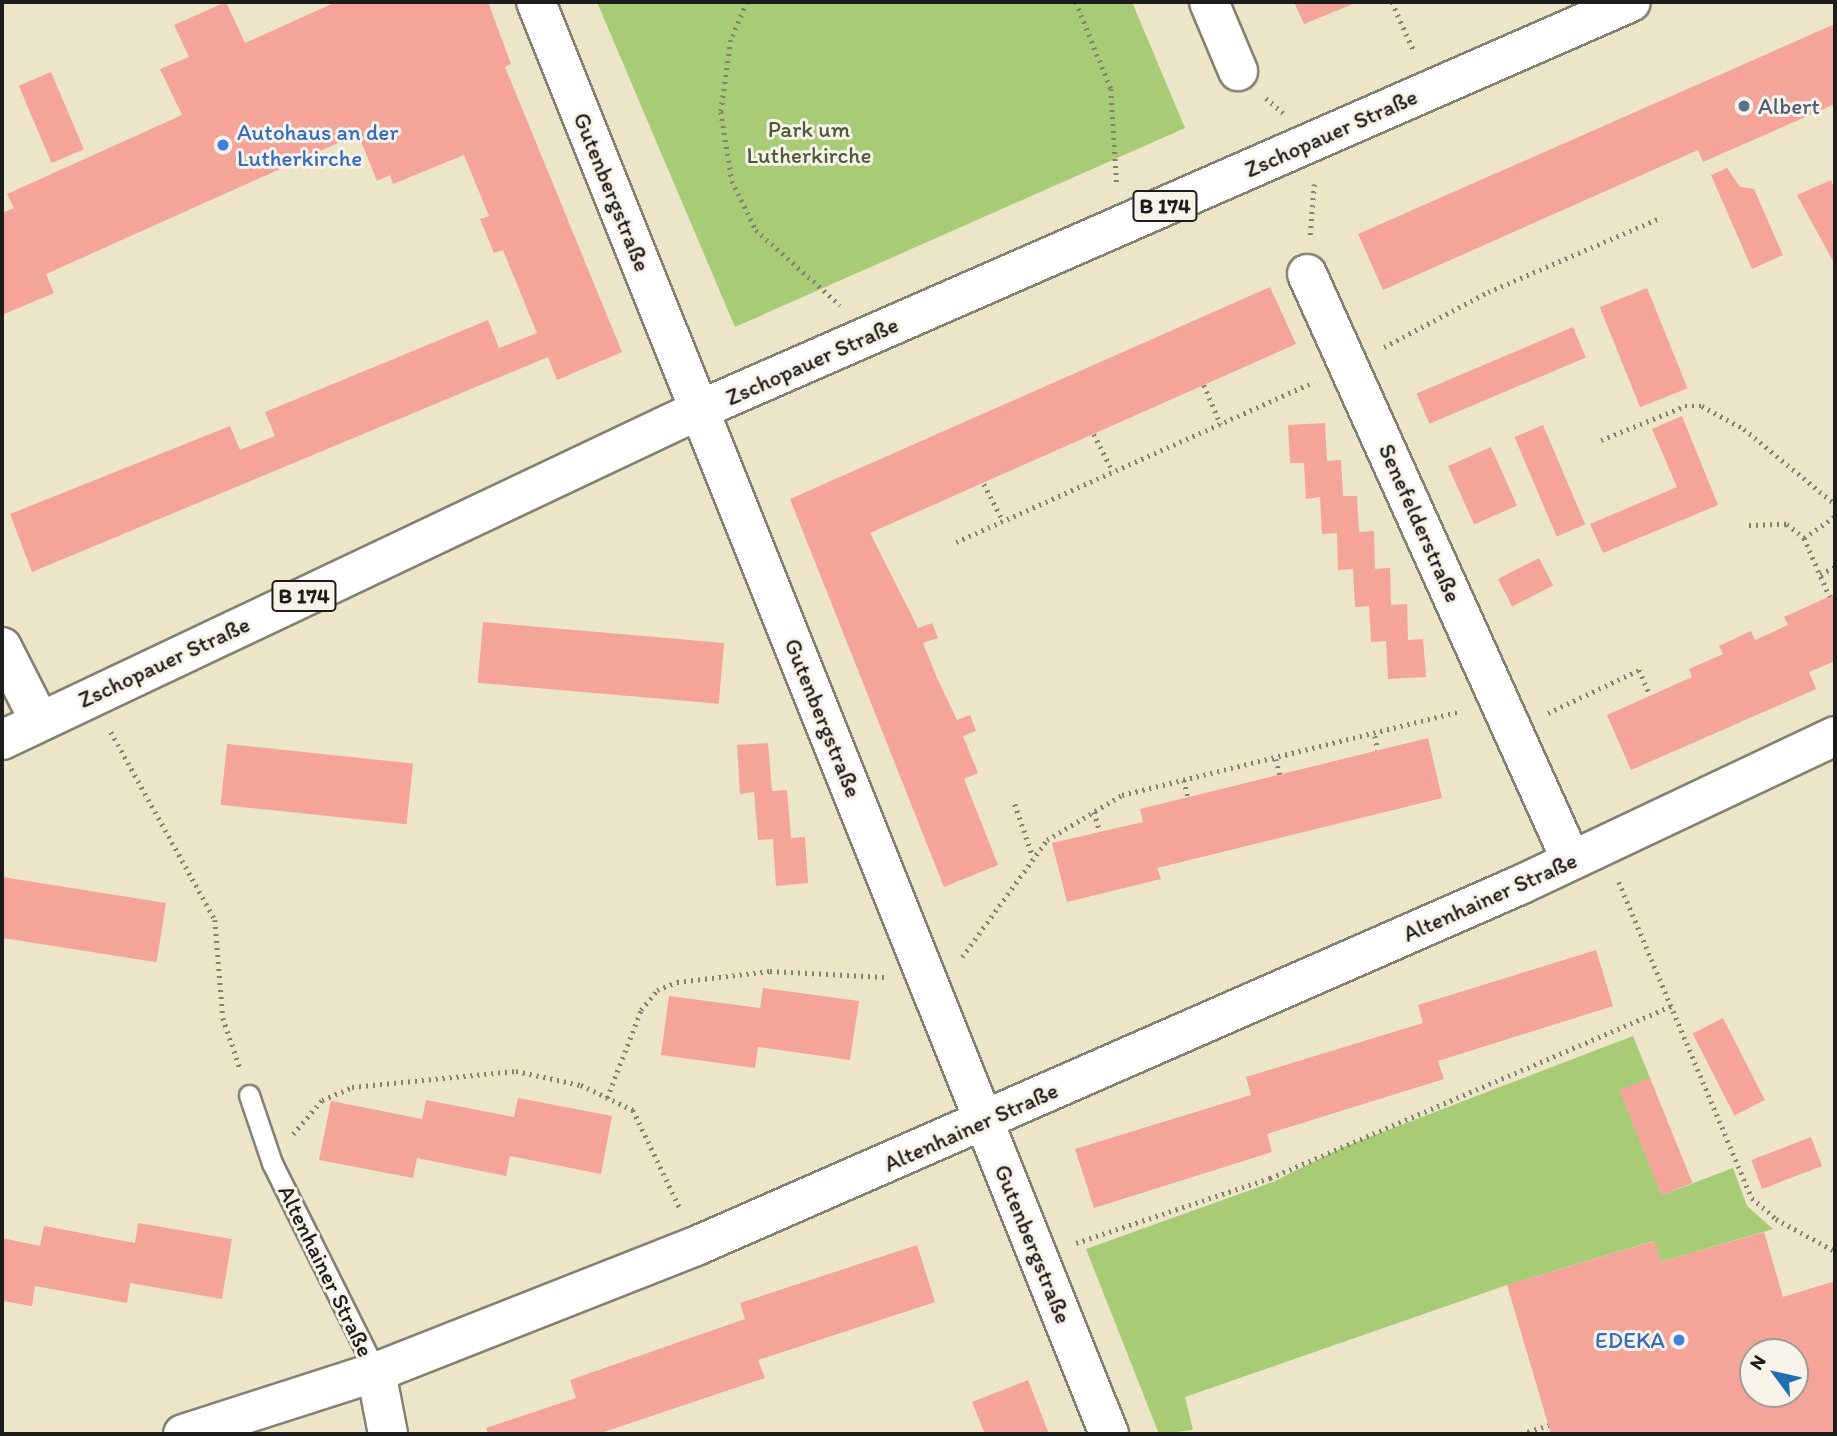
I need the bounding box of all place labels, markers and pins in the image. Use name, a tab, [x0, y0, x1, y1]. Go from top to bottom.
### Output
place label: Albert	[1758, 92, 1820, 120]
marker: Albert	[1736, 98, 1752, 114]
place label: Autohaus an der Lutherkirche	[237, 118, 399, 172]
marker: Autohaus an der Lutherkirche	[215, 137, 231, 153]
place label: EDEKA	[1595, 1326, 1665, 1354]
marker: EDEKA	[1671, 1332, 1687, 1348]

